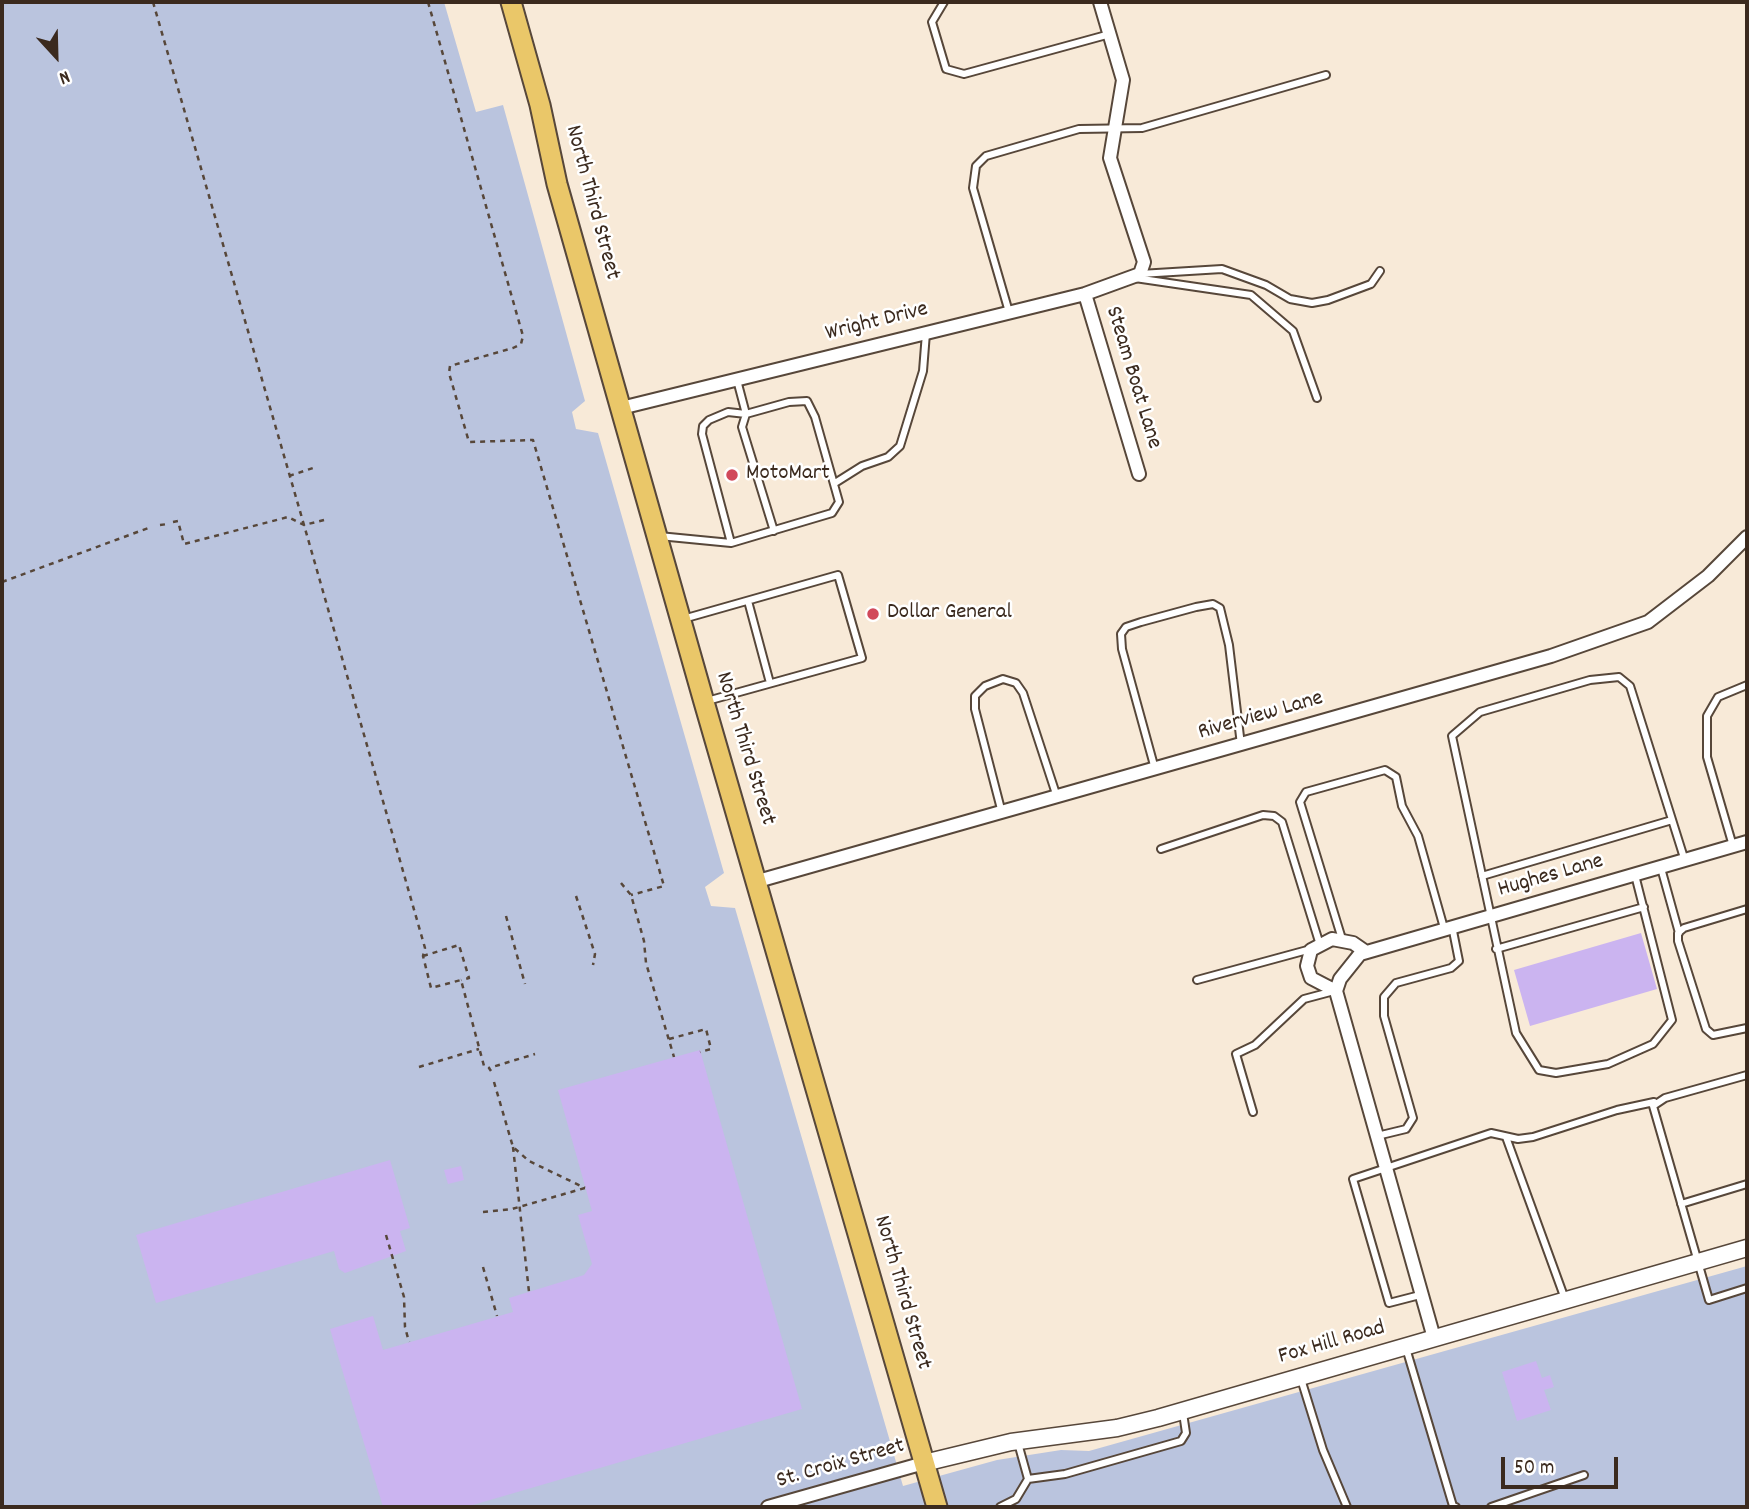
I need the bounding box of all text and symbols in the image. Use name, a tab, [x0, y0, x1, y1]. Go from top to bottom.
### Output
north arrow	[21, 21, 91, 91]
text: N	[55, 62, 73, 90]
street label: North Third Street	[557, 123, 625, 283]
street label: Wright Drive	[823, 297, 931, 349]
street label: Steam Boat Lane	[1097, 304, 1167, 452]
place label: MotoMart	[746, 461, 830, 489]
marker: MotoMart	[724, 467, 740, 483]
place label: Dollar General	[887, 600, 1012, 628]
marker: Dollar General	[865, 606, 881, 622]
street label: North Third Street	[708, 669, 780, 829]
street label: Riverview Lane	[1195, 686, 1327, 748]
street label: Hughes Lane	[1495, 849, 1607, 905]
street label: North Third Street	[866, 1213, 936, 1373]
street label: Fox Hill Road	[1276, 1316, 1388, 1372]
street label: St. Croix Street	[774, 1434, 908, 1496]
scale bar	[1504, 1442, 1621, 1486]
text: 50 m	[1514, 1454, 1554, 1484]

